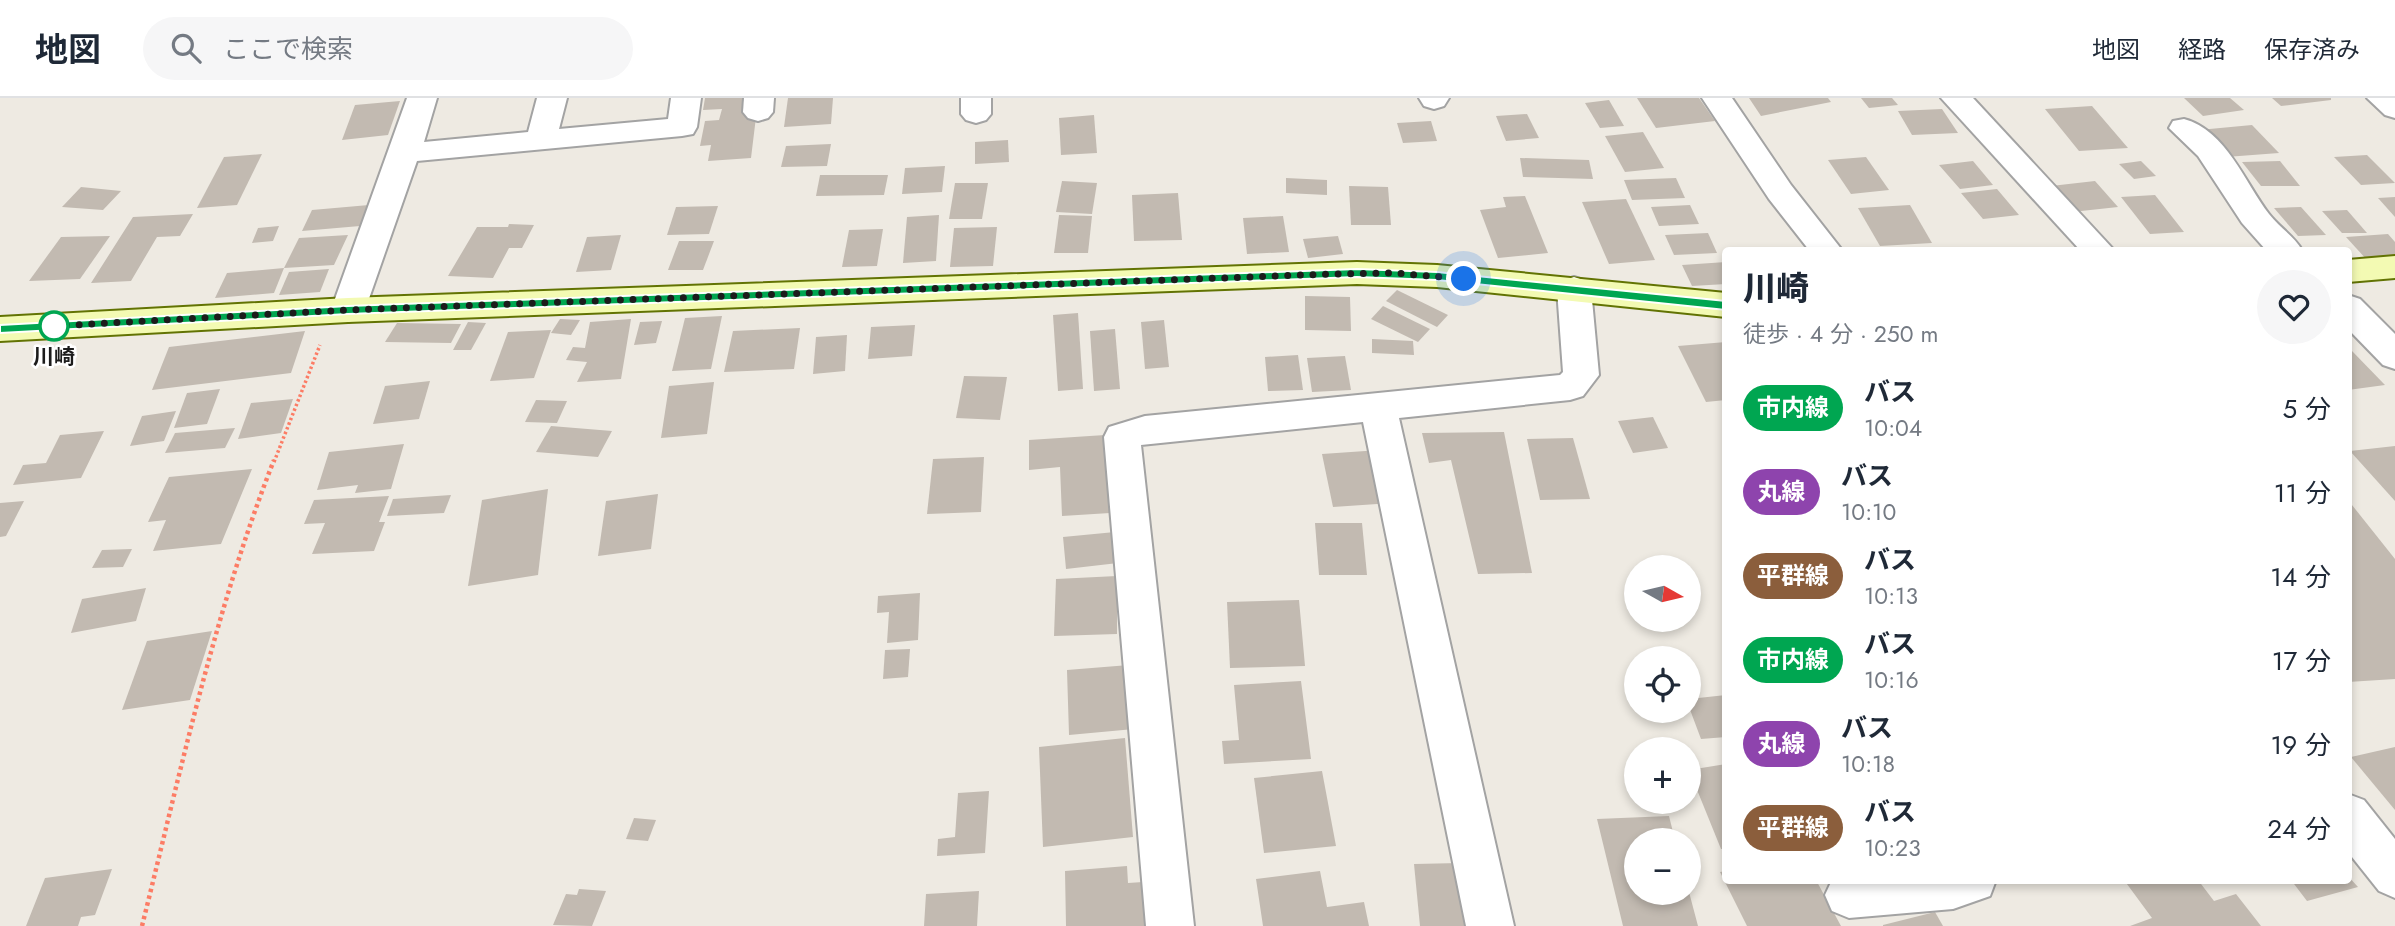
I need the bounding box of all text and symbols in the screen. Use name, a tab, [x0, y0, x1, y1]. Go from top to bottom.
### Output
search box	[143, 17, 633, 80]
text: 地図	[35, 26, 101, 73]
icon: search	[167, 29, 205, 67]
text: ここで検索	[223, 30, 353, 68]
text: 地図	[2092, 32, 2140, 67]
text: 経路	[2178, 32, 2226, 67]
text: 保存済み	[2264, 32, 2360, 67]
your location	[1446, 261, 1481, 296]
text: 川崎	[1743, 265, 1809, 312]
button: heart	[2257, 270, 2331, 344]
marker: 川崎	[39, 311, 69, 341]
text: 徒歩 · 4 分 · 250 m	[1743, 317, 1938, 351]
place label: 川崎	[33, 342, 75, 372]
text: バス	[1864, 373, 1916, 411]
text: 市内線	[1757, 390, 1829, 425]
text: 5 分	[2283, 390, 2331, 428]
text: 10:04	[1864, 411, 1922, 445]
text: バス	[1841, 457, 1893, 495]
text: 丸線	[1758, 474, 1806, 509]
text: 11 分	[2274, 474, 2331, 512]
text: 10:10	[1841, 495, 1896, 529]
text: バス	[1864, 541, 1916, 579]
north arrow	[1624, 555, 1701, 632]
map controls	[1624, 555, 1701, 905]
text: 平群線	[1757, 558, 1829, 593]
text: 14 分	[2270, 558, 2331, 596]
text: 10:13	[1864, 579, 1918, 613]
text: バス	[1864, 625, 1916, 663]
text: 市内線	[1757, 642, 1829, 677]
text: 17 分	[2272, 642, 2331, 680]
button: locate	[1624, 646, 1701, 723]
text: 10:16	[1864, 663, 1919, 697]
text: バス	[1841, 709, 1893, 747]
text: 丸線	[1758, 726, 1806, 761]
text: 19 分	[2271, 726, 2331, 764]
button: +	[1624, 737, 1701, 814]
text: 10:18	[1841, 747, 1895, 781]
text: バス	[1864, 793, 1916, 831]
text: 平群線	[1757, 810, 1829, 845]
text: 24 分	[2267, 810, 2331, 848]
button: −	[1624, 828, 1701, 905]
text: 10:23	[1864, 831, 1921, 865]

